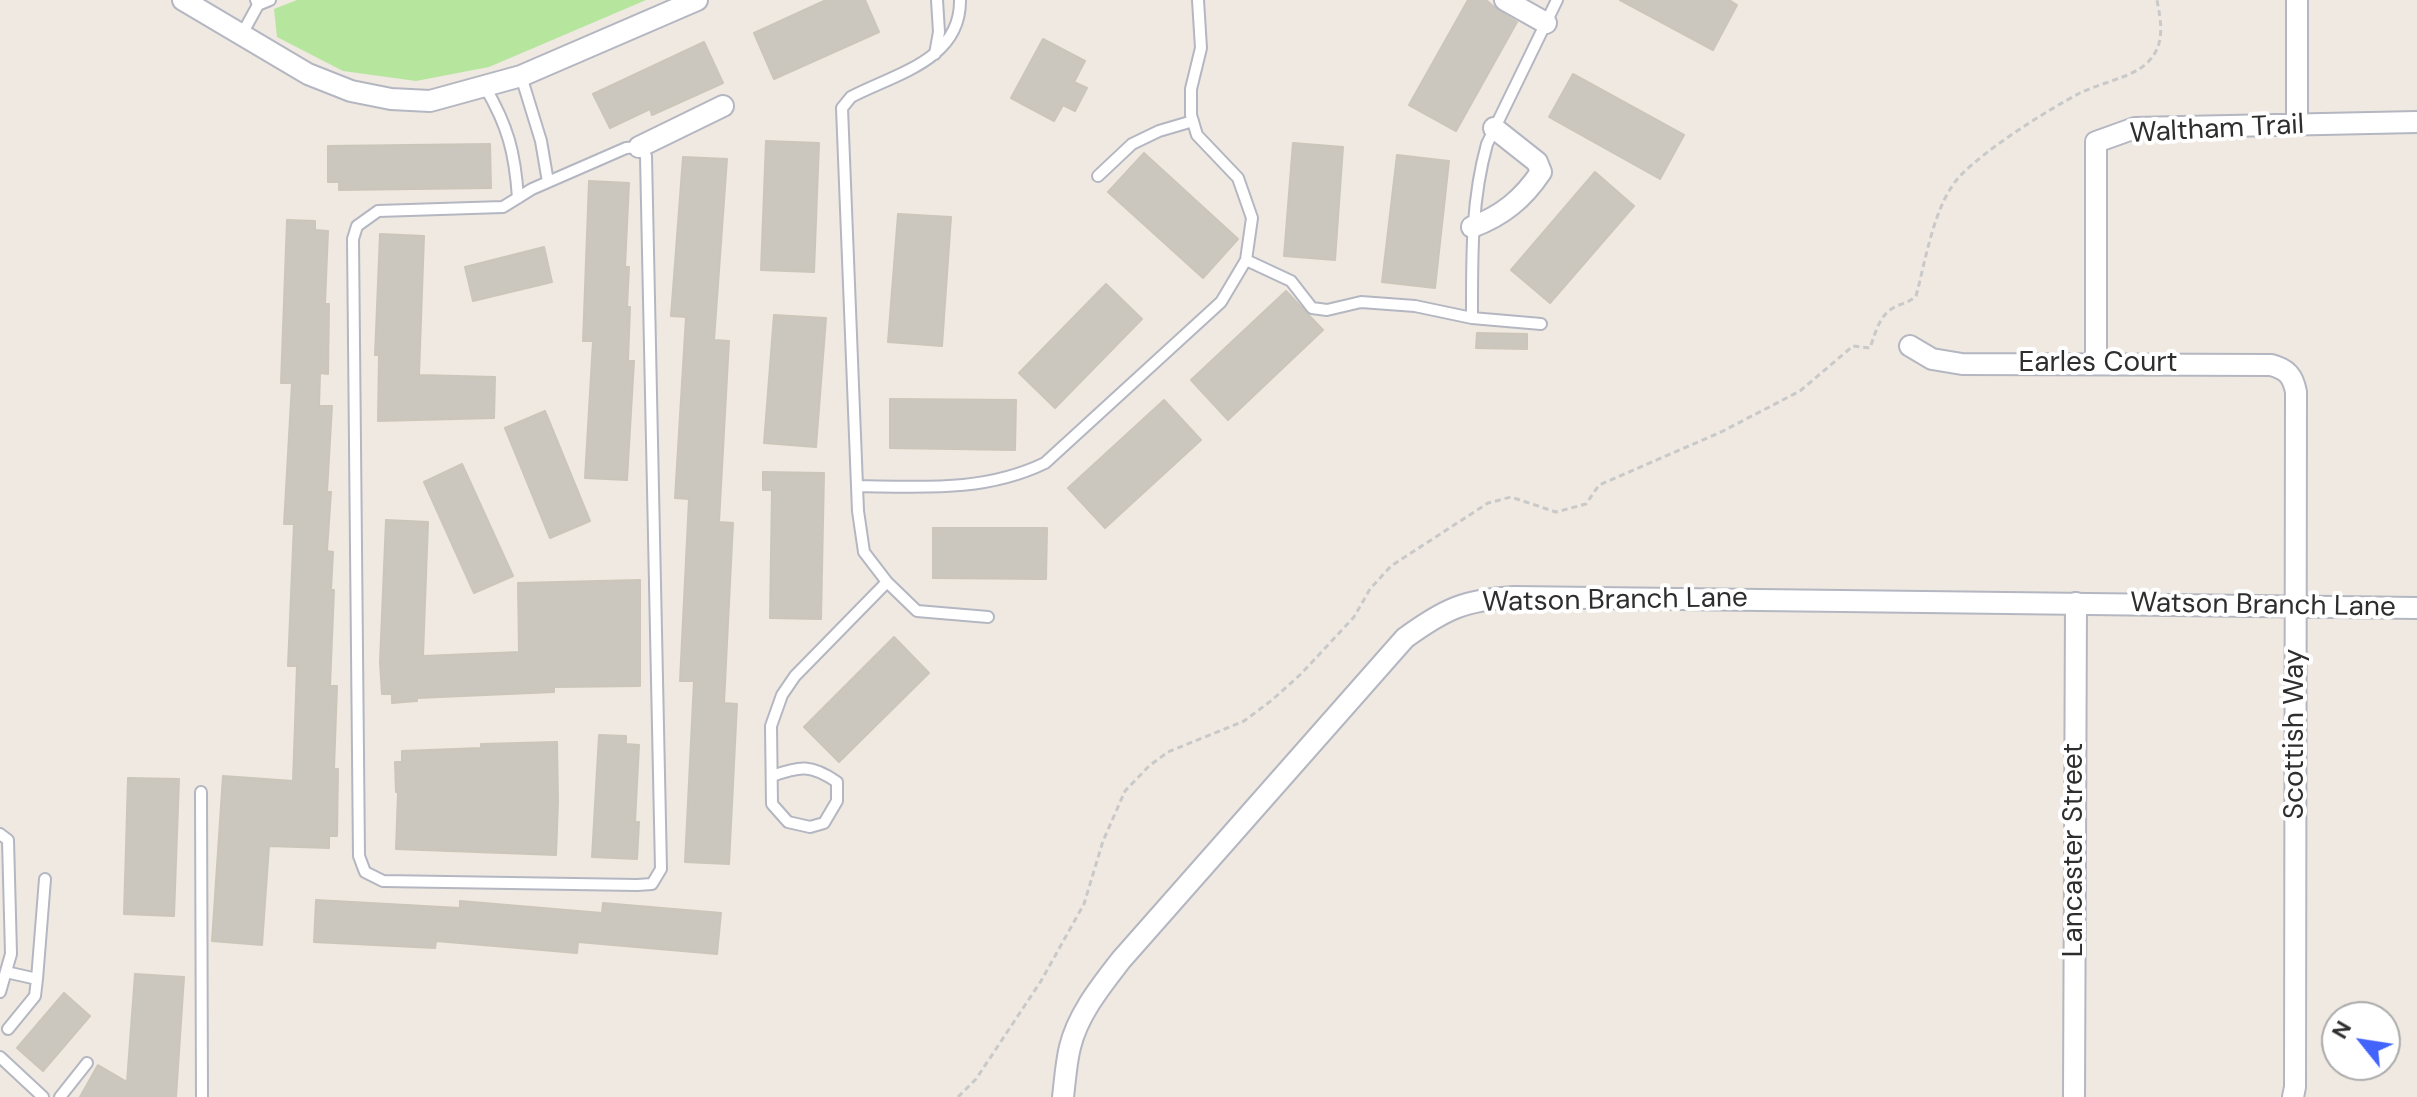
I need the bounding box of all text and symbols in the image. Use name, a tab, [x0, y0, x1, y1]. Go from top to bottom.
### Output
street label: Waltham Trail	[2129, 109, 2305, 151]
street label: Earles Court	[2018, 347, 2178, 381]
street label: Watson Branch Lane	[1482, 582, 1748, 620]
street label: Watson Branch Lane	[2130, 587, 2396, 625]
street label: Scottish Way	[2279, 649, 2313, 819]
street label: Lancaster Street	[2058, 743, 2092, 957]
north arrow	[2321, 1001, 2401, 1081]
text: N	[2325, 1016, 2358, 1044]

